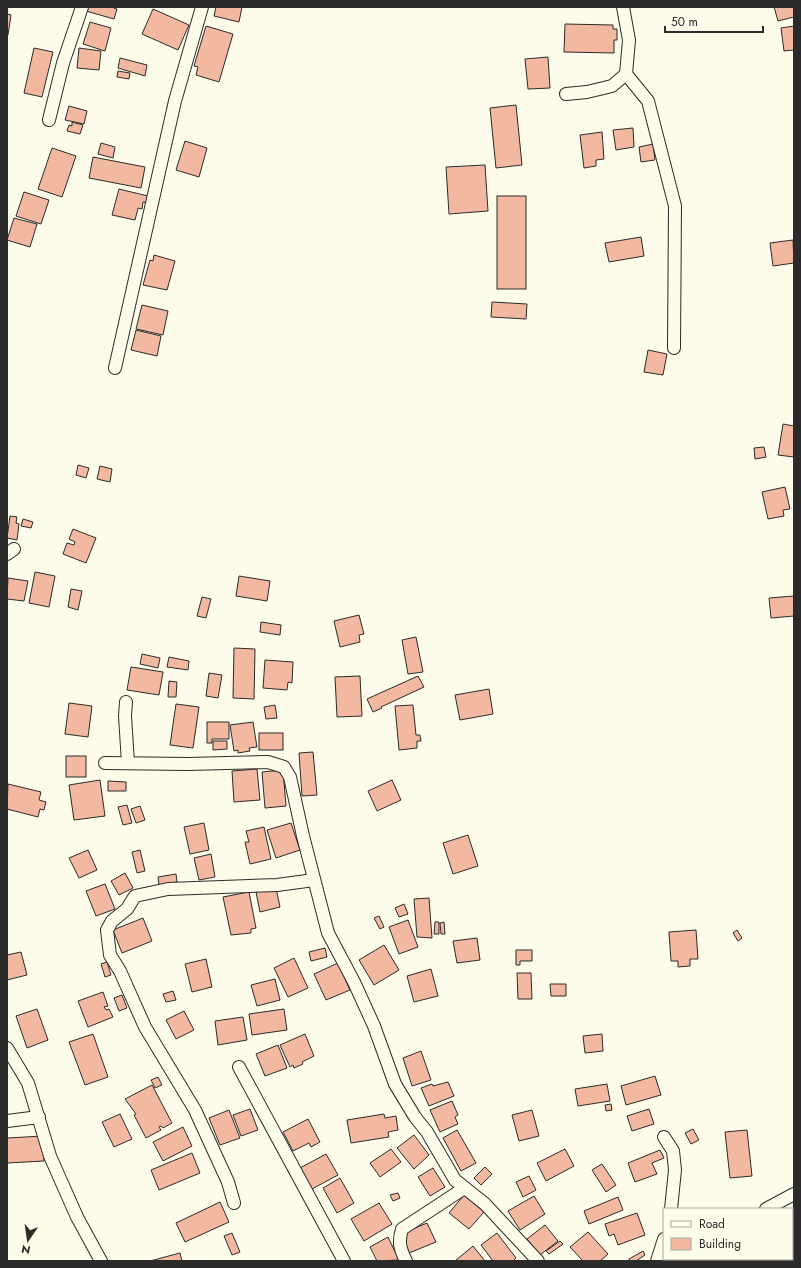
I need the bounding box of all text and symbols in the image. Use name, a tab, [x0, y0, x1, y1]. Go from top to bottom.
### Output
scale bar	[665, 8, 763, 34]
text: 50 m	[671, 13, 698, 31]
legend	[663, 1208, 793, 1260]
text: Road	[699, 1215, 725, 1233]
north arrow	[8, 1220, 48, 1260]
text: Building	[699, 1235, 741, 1253]
text: N	[20, 1241, 32, 1259]

